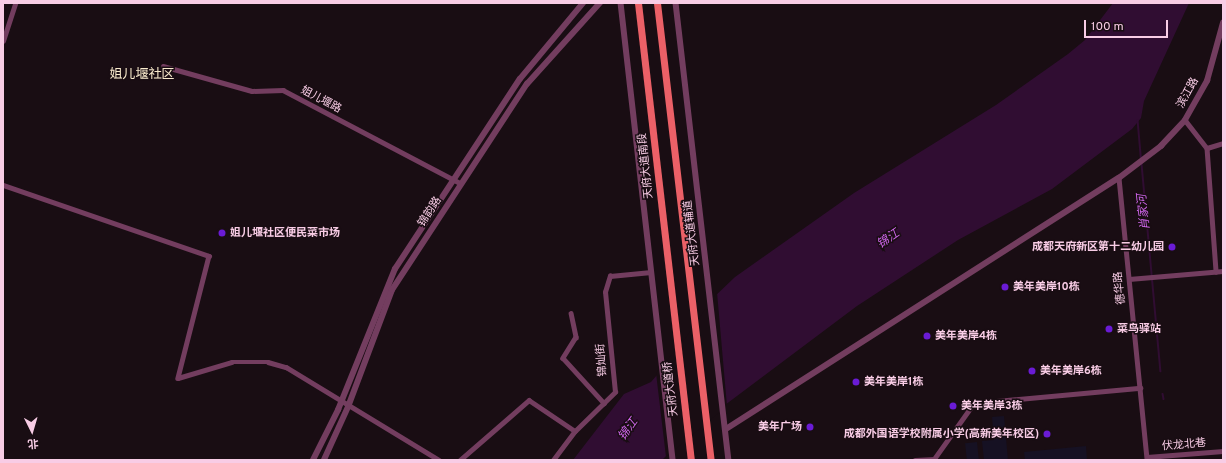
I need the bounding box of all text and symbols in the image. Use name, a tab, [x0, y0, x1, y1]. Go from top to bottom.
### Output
scale bar	[1086, 12, 1170, 38]
text: 100 m	[1091, 19, 1124, 35]
district label: 姐儿堰社区	[110, 67, 174, 83]
street label: 滨江路	[1174, 75, 1202, 111]
street label: 姐儿堰路	[298, 84, 344, 116]
street label: 天府大道南段	[636, 132, 656, 200]
water label: 肖家河	[1136, 193, 1154, 231]
street label: 锦韵路	[415, 195, 445, 229]
street label: 天府大道辅道	[681, 199, 703, 267]
place label: 姐儿堰社区便民菜市场	[230, 226, 340, 240]
water label: 锦江	[875, 227, 903, 253]
marker: 姐儿堰社区便民菜市场	[217, 228, 227, 238]
place label: 成都天府新区第十二幼儿园	[1032, 240, 1164, 254]
marker: 成都天府新区第十二幼儿园	[1167, 242, 1177, 252]
street label: 德华路	[1112, 271, 1128, 305]
place label: 美年美岸10栋	[1013, 280, 1080, 294]
marker: 美年美岸10栋	[1000, 282, 1010, 292]
place label: 菜鸟驿站	[1117, 322, 1161, 336]
marker: 菜鸟驿站	[1104, 324, 1114, 334]
place label: 美年美岸4栋	[935, 329, 997, 343]
marker: 美年美岸4栋	[922, 331, 932, 341]
street label: 锦灿街	[594, 343, 610, 377]
street label: 天府大道桥	[661, 361, 681, 417]
place label: 美年美岸6栋	[1040, 364, 1102, 378]
marker: 美年美岸6栋	[1027, 366, 1037, 376]
place label: 美年美岸1栋	[864, 375, 923, 389]
marker: 美年美岸1栋	[851, 377, 861, 387]
place label: 美年美岸3栋	[961, 399, 1023, 413]
marker: 美年美岸3栋	[948, 401, 958, 411]
north arrow	[12, 411, 52, 451]
water label: 锦江	[616, 416, 642, 444]
place label: 美年广场	[758, 420, 802, 434]
marker: 美年广场	[805, 422, 815, 432]
place label: 成都外国语学校附属小学(高新美年校区)	[844, 427, 1039, 441]
marker: 成都外国语学校附属小学(高新美年校区)	[1042, 429, 1052, 439]
text: 北	[27, 436, 39, 450]
street label: 伏龙北巷	[1162, 437, 1206, 453]

